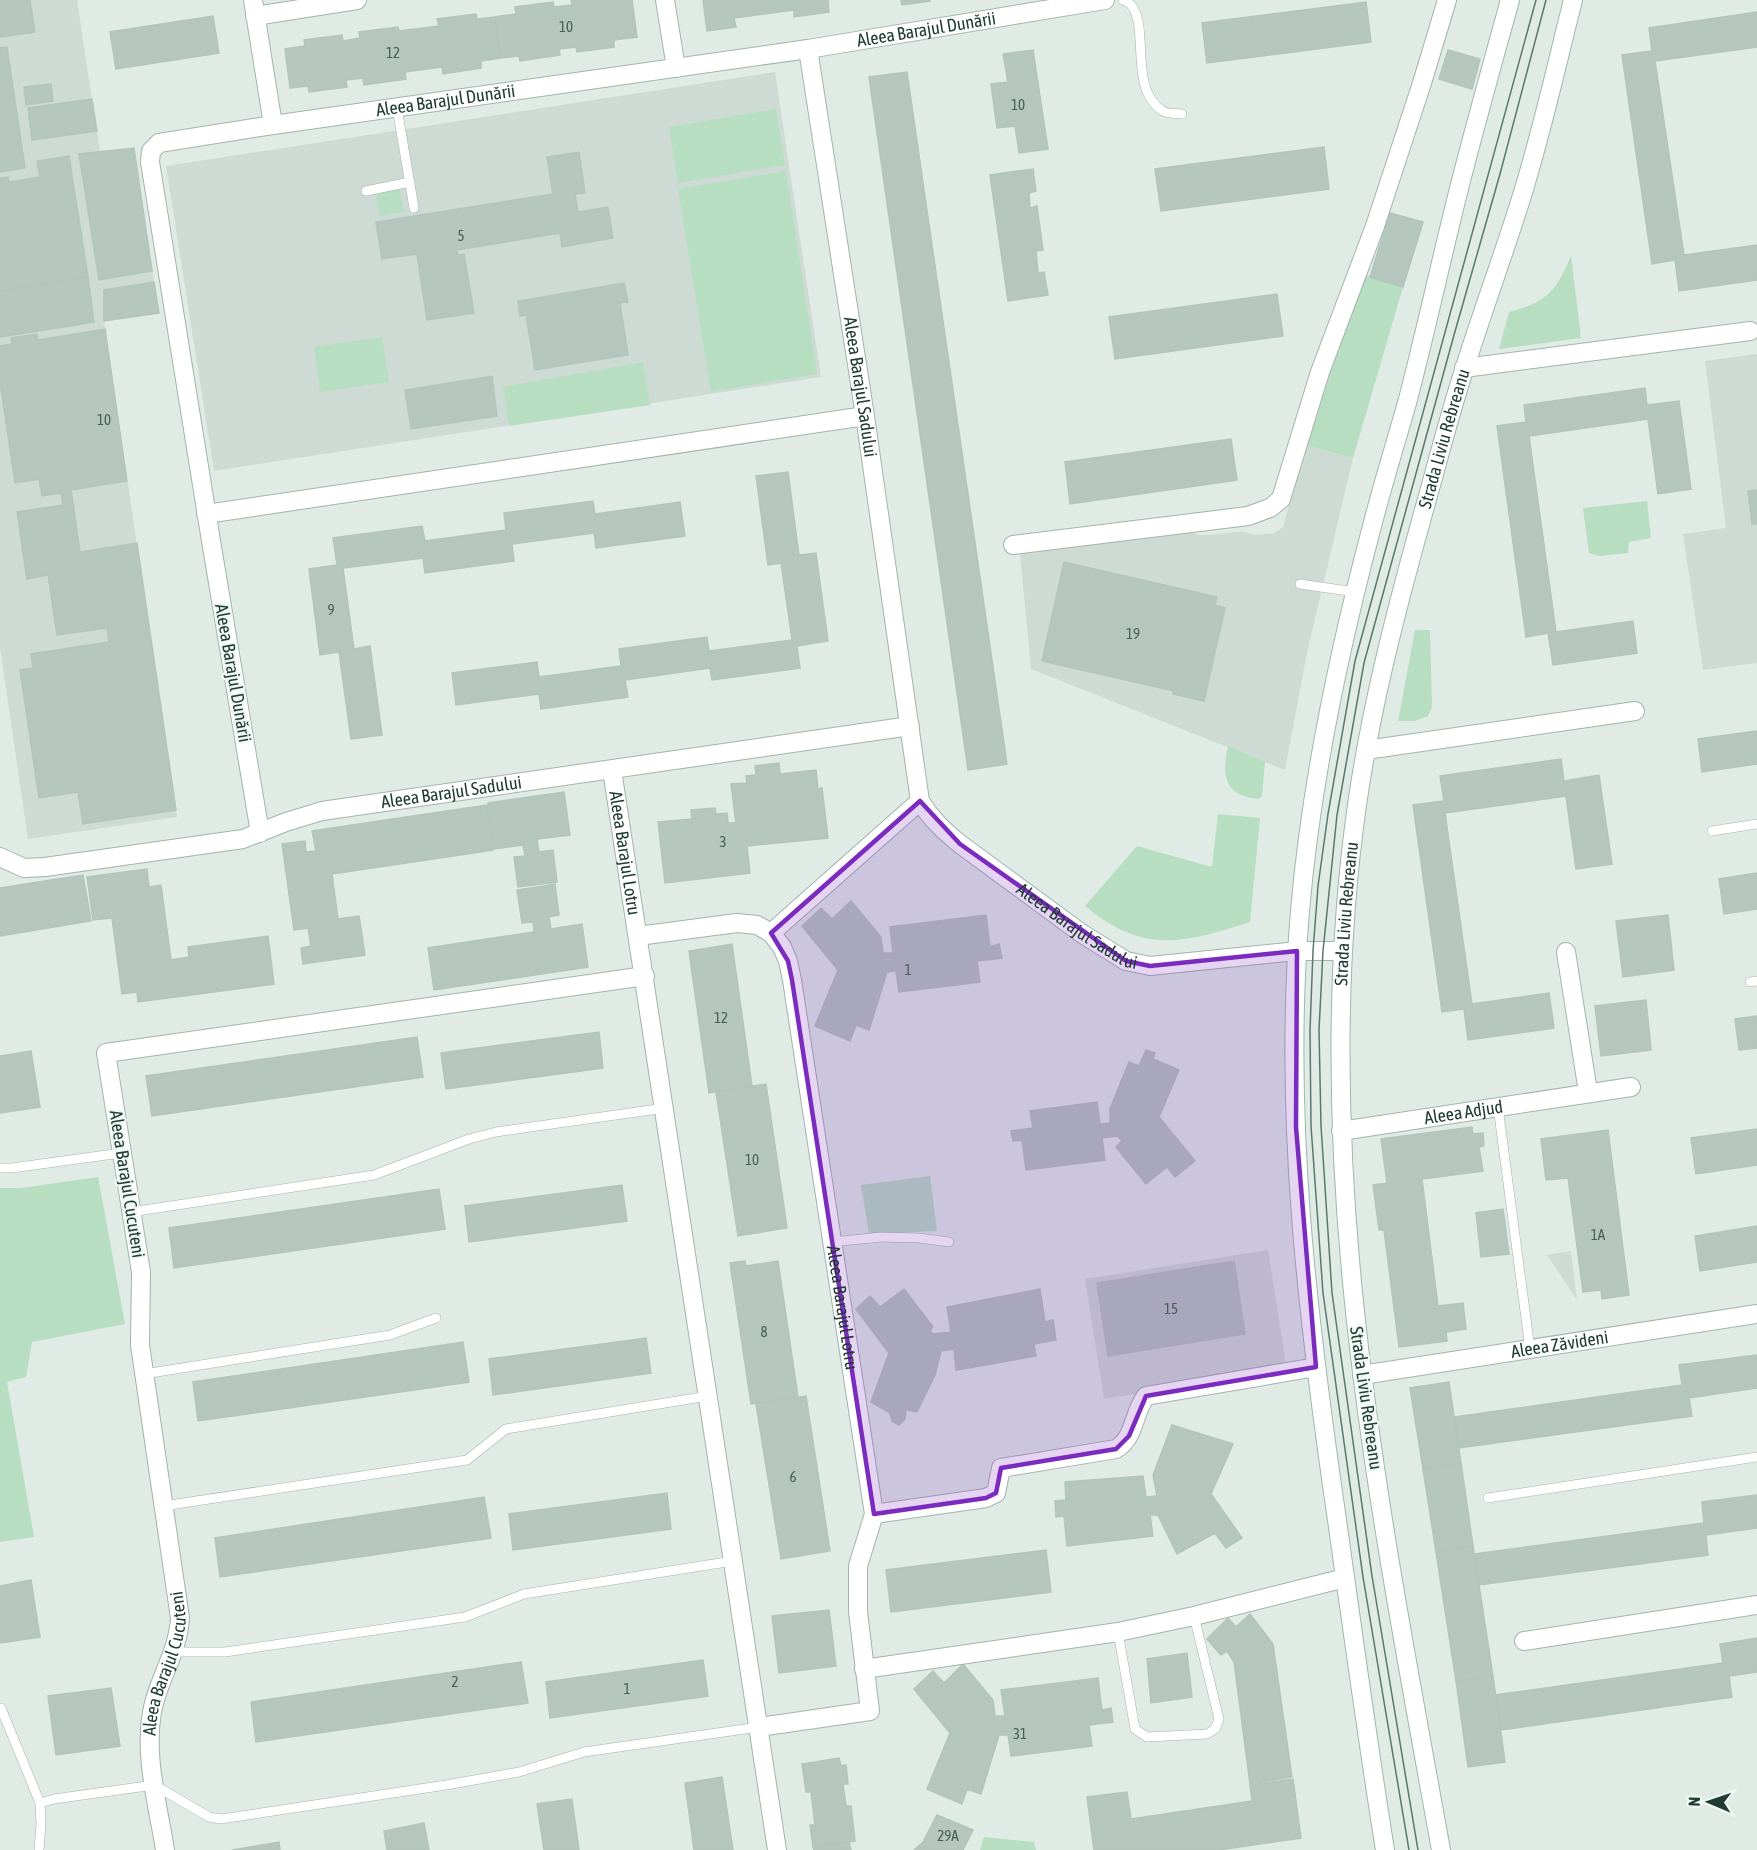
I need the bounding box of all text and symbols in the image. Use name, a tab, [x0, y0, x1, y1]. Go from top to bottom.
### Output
street label: Aleea Barajul Dunării	[855, 7, 997, 51]
house number: 10	[559, 18, 573, 35]
house number: 12	[386, 44, 400, 61]
street label: Aleea Barajul Dunării	[374, 80, 516, 120]
house number: 10	[1011, 96, 1025, 113]
house number: 5	[457, 227, 465, 244]
street label: Aleea Barajul Sadului	[840, 315, 882, 458]
street label: Strada Liviu Rebreanu	[1414, 366, 1474, 511]
house number: 10	[97, 411, 111, 428]
house number: 9	[327, 601, 335, 618]
street label: Aleea Barajul Dunării	[211, 602, 256, 744]
house number: 19	[1126, 625, 1140, 642]
street label: Aleea Barajul Sadului	[380, 771, 523, 812]
street label: Aleea Barajul Lotru	[605, 789, 645, 917]
house number: 3	[719, 833, 727, 850]
street label: Strada Liviu Rebreanu	[1330, 841, 1362, 986]
street label: Aleea Barajul Sadului	[1013, 878, 1139, 973]
house number: 1	[904, 961, 912, 978]
house number: 12	[714, 1009, 728, 1026]
street label: Aleea Adjud	[1423, 1096, 1504, 1128]
street label: Aleea Barajul Cucuteni	[105, 1109, 150, 1259]
house number: 10	[745, 1151, 759, 1168]
house number: 1A	[1591, 1226, 1606, 1243]
street label: Aleea Barajul Lotru	[823, 1244, 863, 1371]
house number: 15	[1164, 1300, 1178, 1317]
house number: 8	[760, 1323, 768, 1340]
street label: Strada Liviu Rebreanu	[1346, 1325, 1387, 1471]
street label: Aleea Zăvideni	[1509, 1326, 1610, 1362]
house number: 6	[789, 1468, 797, 1485]
street label: Aleea Barajul Cucuteni	[139, 1590, 190, 1736]
house number: 2	[451, 1673, 459, 1690]
house number: 1	[623, 1680, 631, 1697]
house number: 31	[1013, 1725, 1027, 1742]
north arrow	[1679, 1772, 1739, 1832]
text: N	[1685, 1796, 1703, 1807]
house number: 29A	[937, 1827, 959, 1844]

